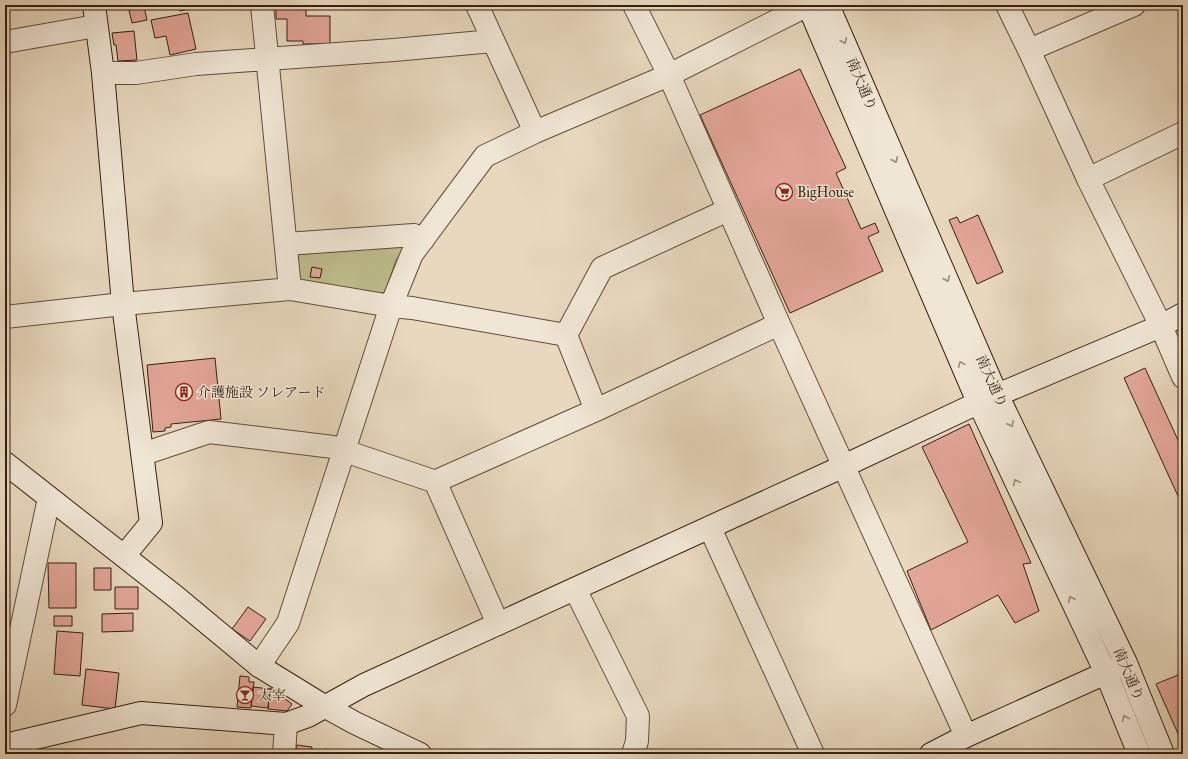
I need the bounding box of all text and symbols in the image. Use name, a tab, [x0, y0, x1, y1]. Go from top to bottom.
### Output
one-way arrow	[839, 37, 847, 44]
street label: 南大通り	[843, 55, 880, 113]
one-way arrow	[891, 156, 899, 163]
supermarket icon: BigHouse	[774, 182, 794, 202]
place label: BigHouse	[797, 184, 854, 201]
one-way arrow	[942, 275, 950, 283]
street label: 南大通り	[972, 352, 1011, 410]
one-way arrow	[958, 360, 966, 368]
building icon: 介護施設 ソレアード	[174, 382, 194, 402]
place label: 介護施設 ソレアード	[197, 384, 326, 401]
one-way arrow	[1006, 419, 1014, 427]
one-way arrow	[1013, 479, 1021, 486]
one-way arrow	[1068, 596, 1076, 604]
street label: 南大通り	[1110, 645, 1147, 703]
bar icon: 太宰	[235, 685, 255, 705]
place label: 太宰	[258, 687, 286, 704]
one-way arrow	[1121, 714, 1129, 721]

